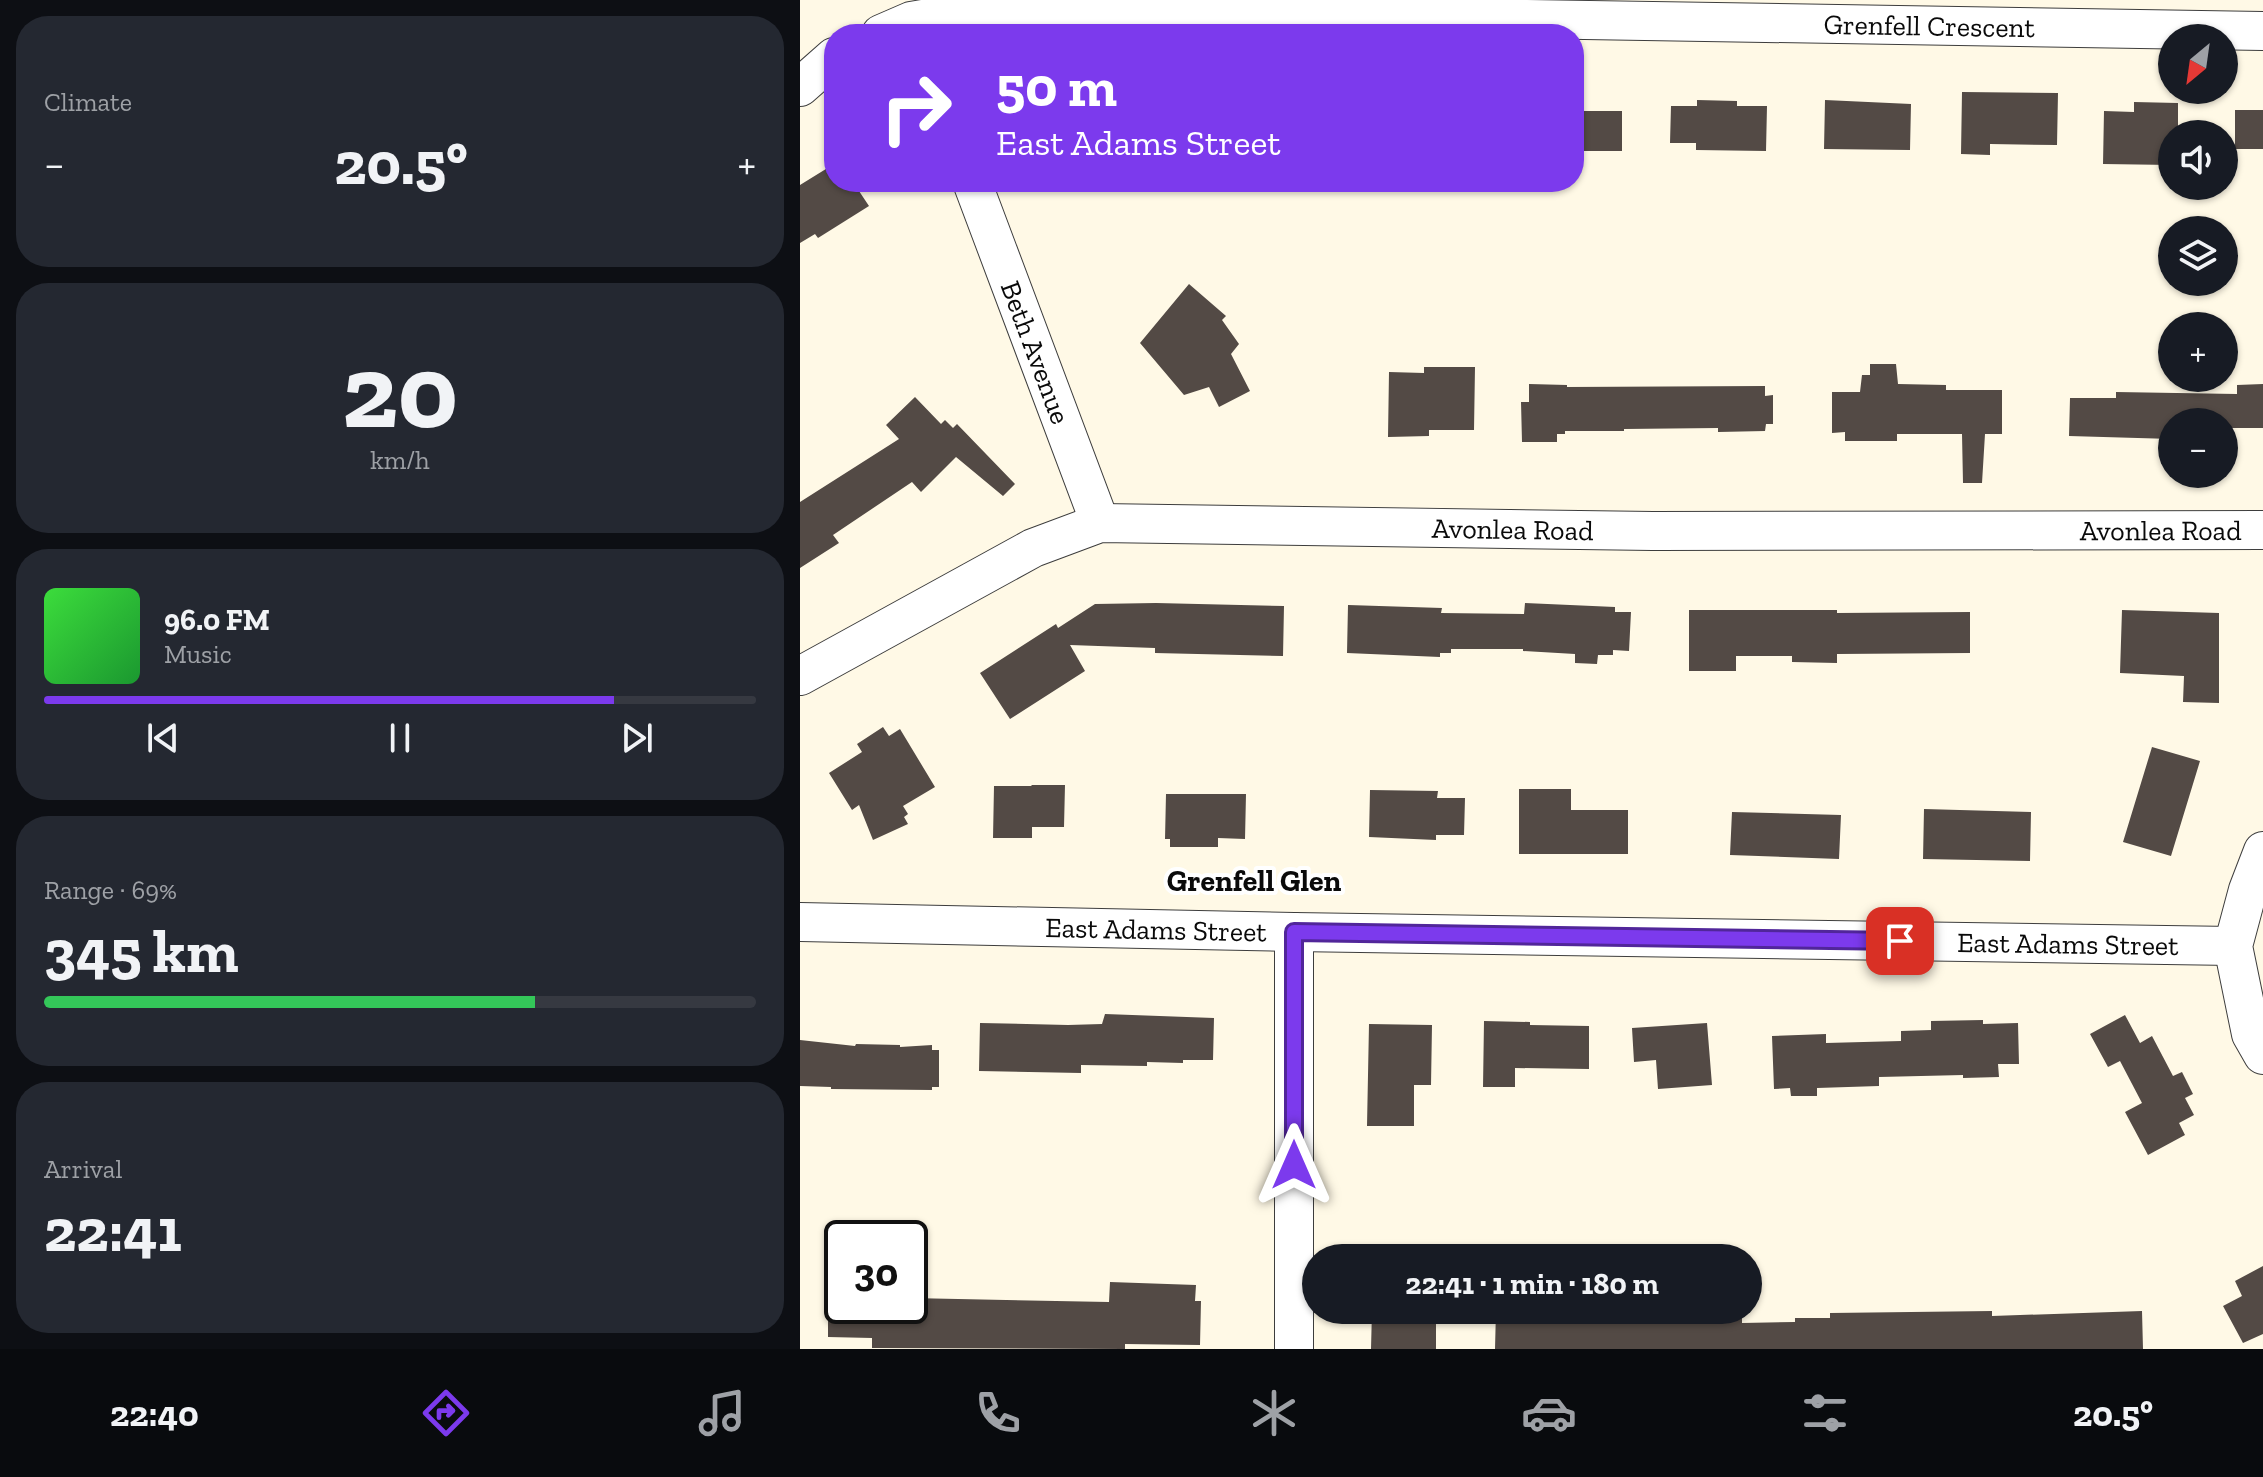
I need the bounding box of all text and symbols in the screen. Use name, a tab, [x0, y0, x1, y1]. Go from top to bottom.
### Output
street label: Grenfell Crescent	[1823, 8, 2036, 44]
north arrow	[2158, 24, 2238, 104]
map controls	[2158, 24, 2238, 488]
text: 50 m	[996, 53, 1117, 120]
icon: right	[864, 56, 968, 160]
text: Climate	[44, 86, 132, 118]
button: sound	[2158, 120, 2238, 200]
text: East Adams Street	[996, 121, 1281, 164]
text: 20.5°	[334, 127, 468, 199]
text: −	[44, 137, 65, 190]
text: +	[737, 137, 756, 190]
button: layers	[2158, 216, 2238, 296]
street label: Beth Avenue	[994, 276, 1077, 429]
button: +	[2158, 312, 2238, 392]
text: 20	[342, 329, 458, 454]
button: −	[2158, 408, 2238, 488]
text: km/h	[370, 444, 430, 476]
street label: Avonlea Road	[1431, 512, 1594, 547]
street label: Avonlea Road	[2080, 514, 2242, 547]
text: 96.0 FM	[164, 602, 270, 638]
text: Music	[164, 638, 232, 670]
icon: previous	[141, 716, 185, 760]
icon: pause	[378, 716, 422, 760]
icon: next	[615, 716, 659, 760]
district label: Grenfell Glen	[1167, 863, 1341, 899]
text: Range · 69%	[44, 874, 177, 906]
pin	[1866, 907, 1934, 975]
street label: East Adams Street	[1045, 911, 1268, 948]
text: 345 km	[44, 915, 238, 987]
icon: arrive	[1878, 919, 1922, 963]
street label: East Adams Street	[1957, 926, 2179, 962]
position arrow	[1252, 1123, 1336, 1207]
text: Arrival	[44, 1153, 122, 1185]
text: 22:41	[44, 1194, 182, 1266]
speed limit sign: 30	[824, 1220, 928, 1324]
text: 22:41 · 1 min · 180 m	[1405, 1266, 1659, 1302]
icon: directions	[418, 1385, 474, 1441]
icon: music	[694, 1385, 750, 1441]
icon: phone	[970, 1385, 1026, 1441]
icon: climate	[1246, 1385, 1302, 1441]
icon: car	[1521, 1385, 1577, 1441]
icon: filters	[1797, 1385, 1853, 1441]
text: 22:40	[110, 1392, 199, 1435]
text: 20.5°	[2073, 1392, 2153, 1435]

